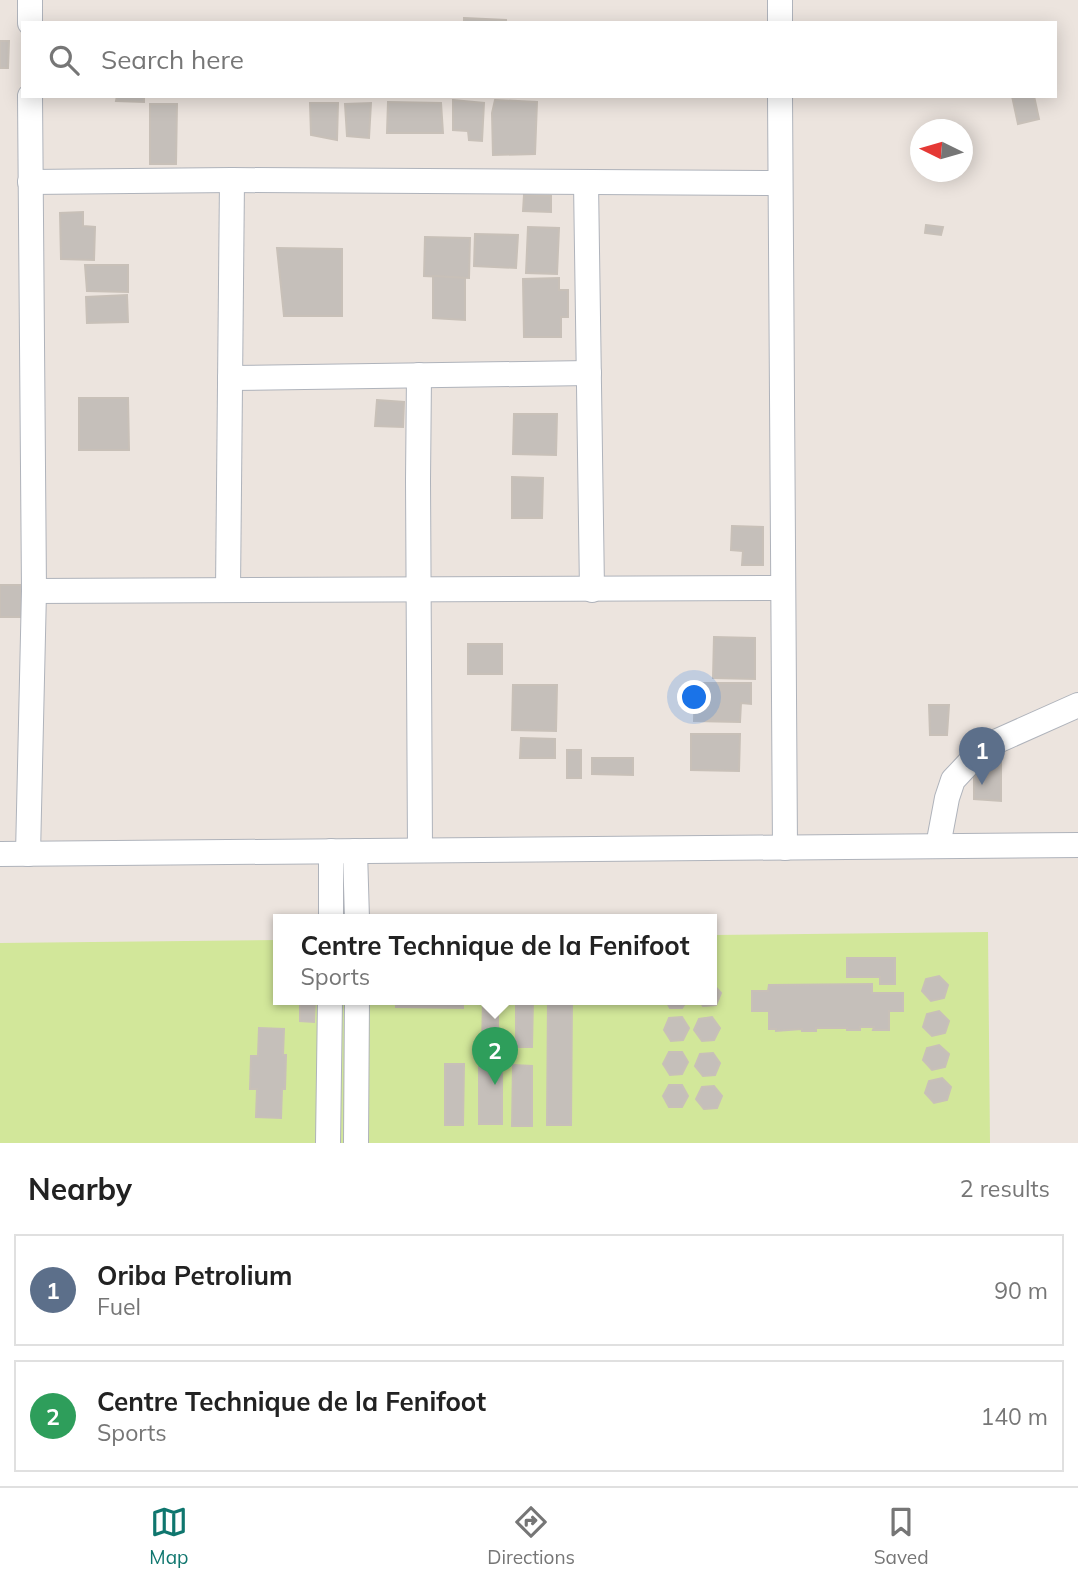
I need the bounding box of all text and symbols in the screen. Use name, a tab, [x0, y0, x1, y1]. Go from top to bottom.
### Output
search box	[21, 21, 1057, 98]
icon: search	[45, 41, 83, 79]
text: Search here	[101, 43, 244, 76]
north arrow	[910, 119, 973, 182]
your location	[677, 680, 711, 714]
pin: 1	[959, 727, 1005, 785]
popup	[273, 914, 717, 1005]
text: Centre Technique de la Fenifoot	[301, 929, 690, 962]
text: Sports	[301, 962, 370, 991]
pin: 2	[472, 1027, 518, 1085]
text: Nearby	[28, 1170, 132, 1208]
text: 2 results	[960, 1174, 1050, 1203]
text: Oriba Petrolium	[97, 1259, 292, 1292]
text: 1	[46, 1276, 60, 1305]
text: 90 m	[994, 1276, 1048, 1305]
text: Fuel	[97, 1292, 141, 1321]
text: Centre Technique de la Fenifoot	[97, 1385, 486, 1418]
text: 2	[46, 1402, 60, 1431]
text: 140 m	[980, 1402, 1048, 1431]
text: Sports	[97, 1418, 167, 1447]
tab: Map	[149, 1503, 188, 1569]
tab: Directions	[487, 1503, 575, 1569]
tab: Saved	[874, 1503, 929, 1569]

